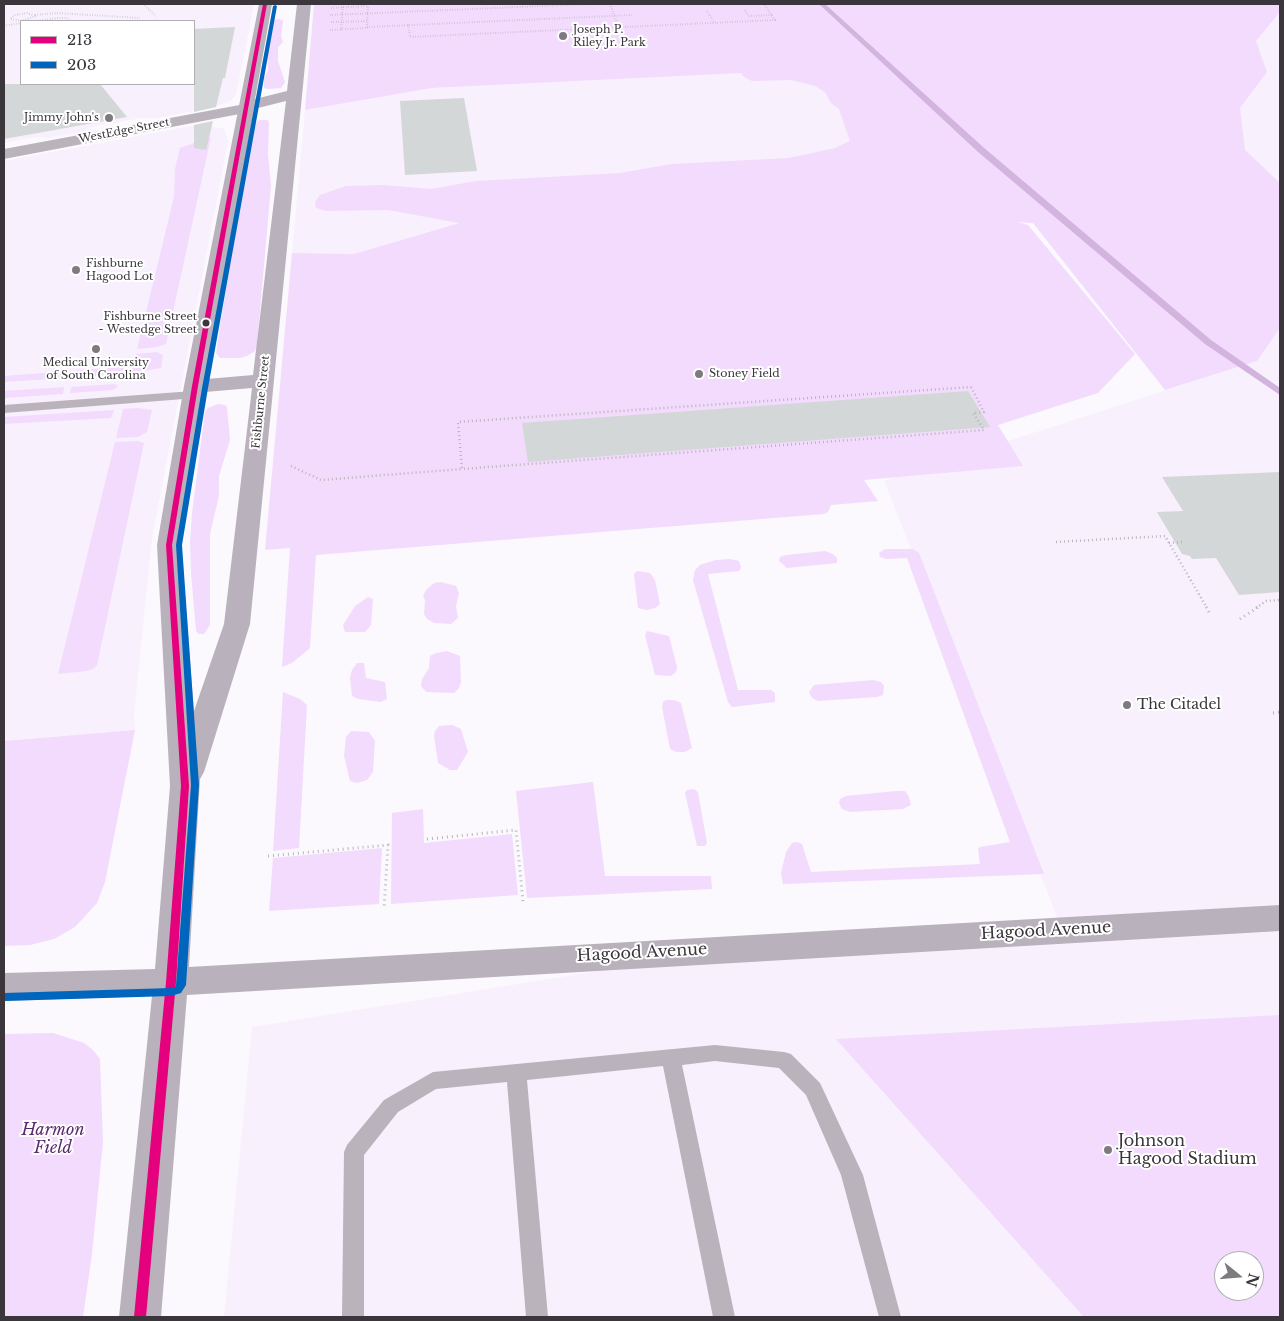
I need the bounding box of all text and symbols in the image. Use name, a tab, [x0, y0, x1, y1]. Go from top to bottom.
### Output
legend	[20, 20, 195, 85]
place label: Joseph P. Riley Jr. Park	[573, 23, 646, 49]
text: 213	[67, 30, 92, 49]
marker: Joseph P. Riley Jr. Park	[557, 30, 569, 42]
text: 203	[67, 55, 96, 74]
place label: Jimmy John's	[24, 111, 99, 125]
marker: Jimmy John's	[103, 112, 115, 124]
street label: WestEdge Street	[78, 116, 170, 146]
place label: Fishburne Hagood Lot	[86, 257, 153, 283]
marker: Fishburne Hagood Lot	[70, 264, 82, 276]
place label: Fishburne Street - Westedge Street	[98, 310, 197, 336]
marker: Fishburne Street - Westedge Street	[201, 318, 211, 328]
marker: Medical University of South Carolina	[90, 343, 102, 355]
street label: Fishburne Street	[250, 355, 272, 449]
place label: Medical University of South Carolina	[43, 356, 149, 382]
place label: Stoney Field	[709, 367, 780, 381]
marker: Stoney Field	[693, 368, 705, 380]
place label: The Citadel	[1137, 697, 1221, 713]
marker: The Citadel	[1121, 699, 1133, 711]
street label: Hagood Avenue	[980, 918, 1112, 944]
street label: Hagood Avenue	[576, 940, 708, 966]
park label: Harmon Field	[22, 1120, 84, 1158]
place label: Johnson Hagood Stadium	[1118, 1131, 1257, 1169]
marker: Johnson Hagood Stadium	[1102, 1144, 1114, 1156]
north arrow	[1214, 1251, 1264, 1301]
text: N	[1242, 1271, 1263, 1289]

